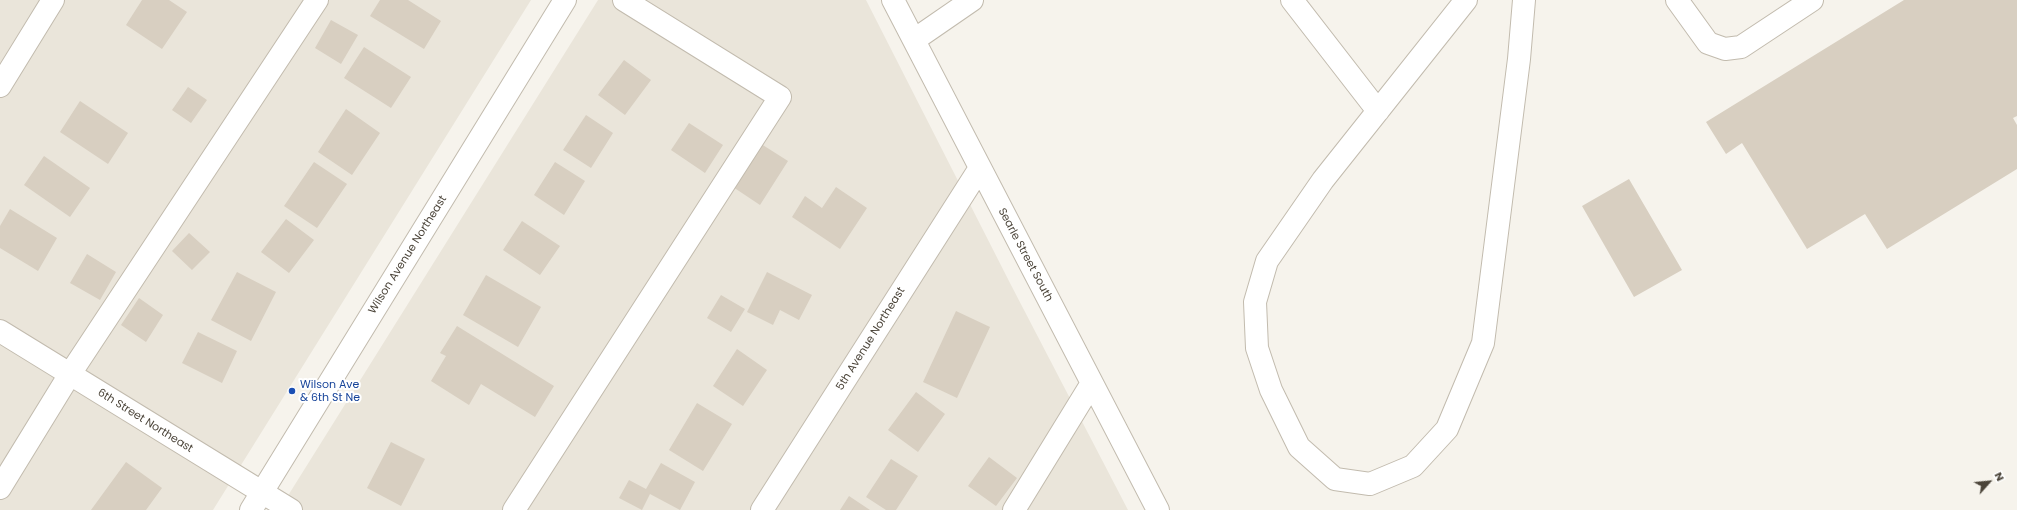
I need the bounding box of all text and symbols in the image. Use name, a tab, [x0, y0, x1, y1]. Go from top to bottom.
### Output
street label: Wilson Avenue Northeast	[366, 193, 450, 317]
street label: Searle Street South	[995, 206, 1055, 304]
street label: 5th Avenue Northeast	[834, 285, 908, 393]
place label: Wilson Ave & 6th St Ne	[300, 378, 360, 404]
street label: 6th Street Northeast	[95, 386, 195, 456]
marker: Wilson Ave & 6th St Ne	[287, 386, 297, 396]
north arrow	[1969, 462, 2009, 502]
text: N	[1991, 469, 2009, 484]

